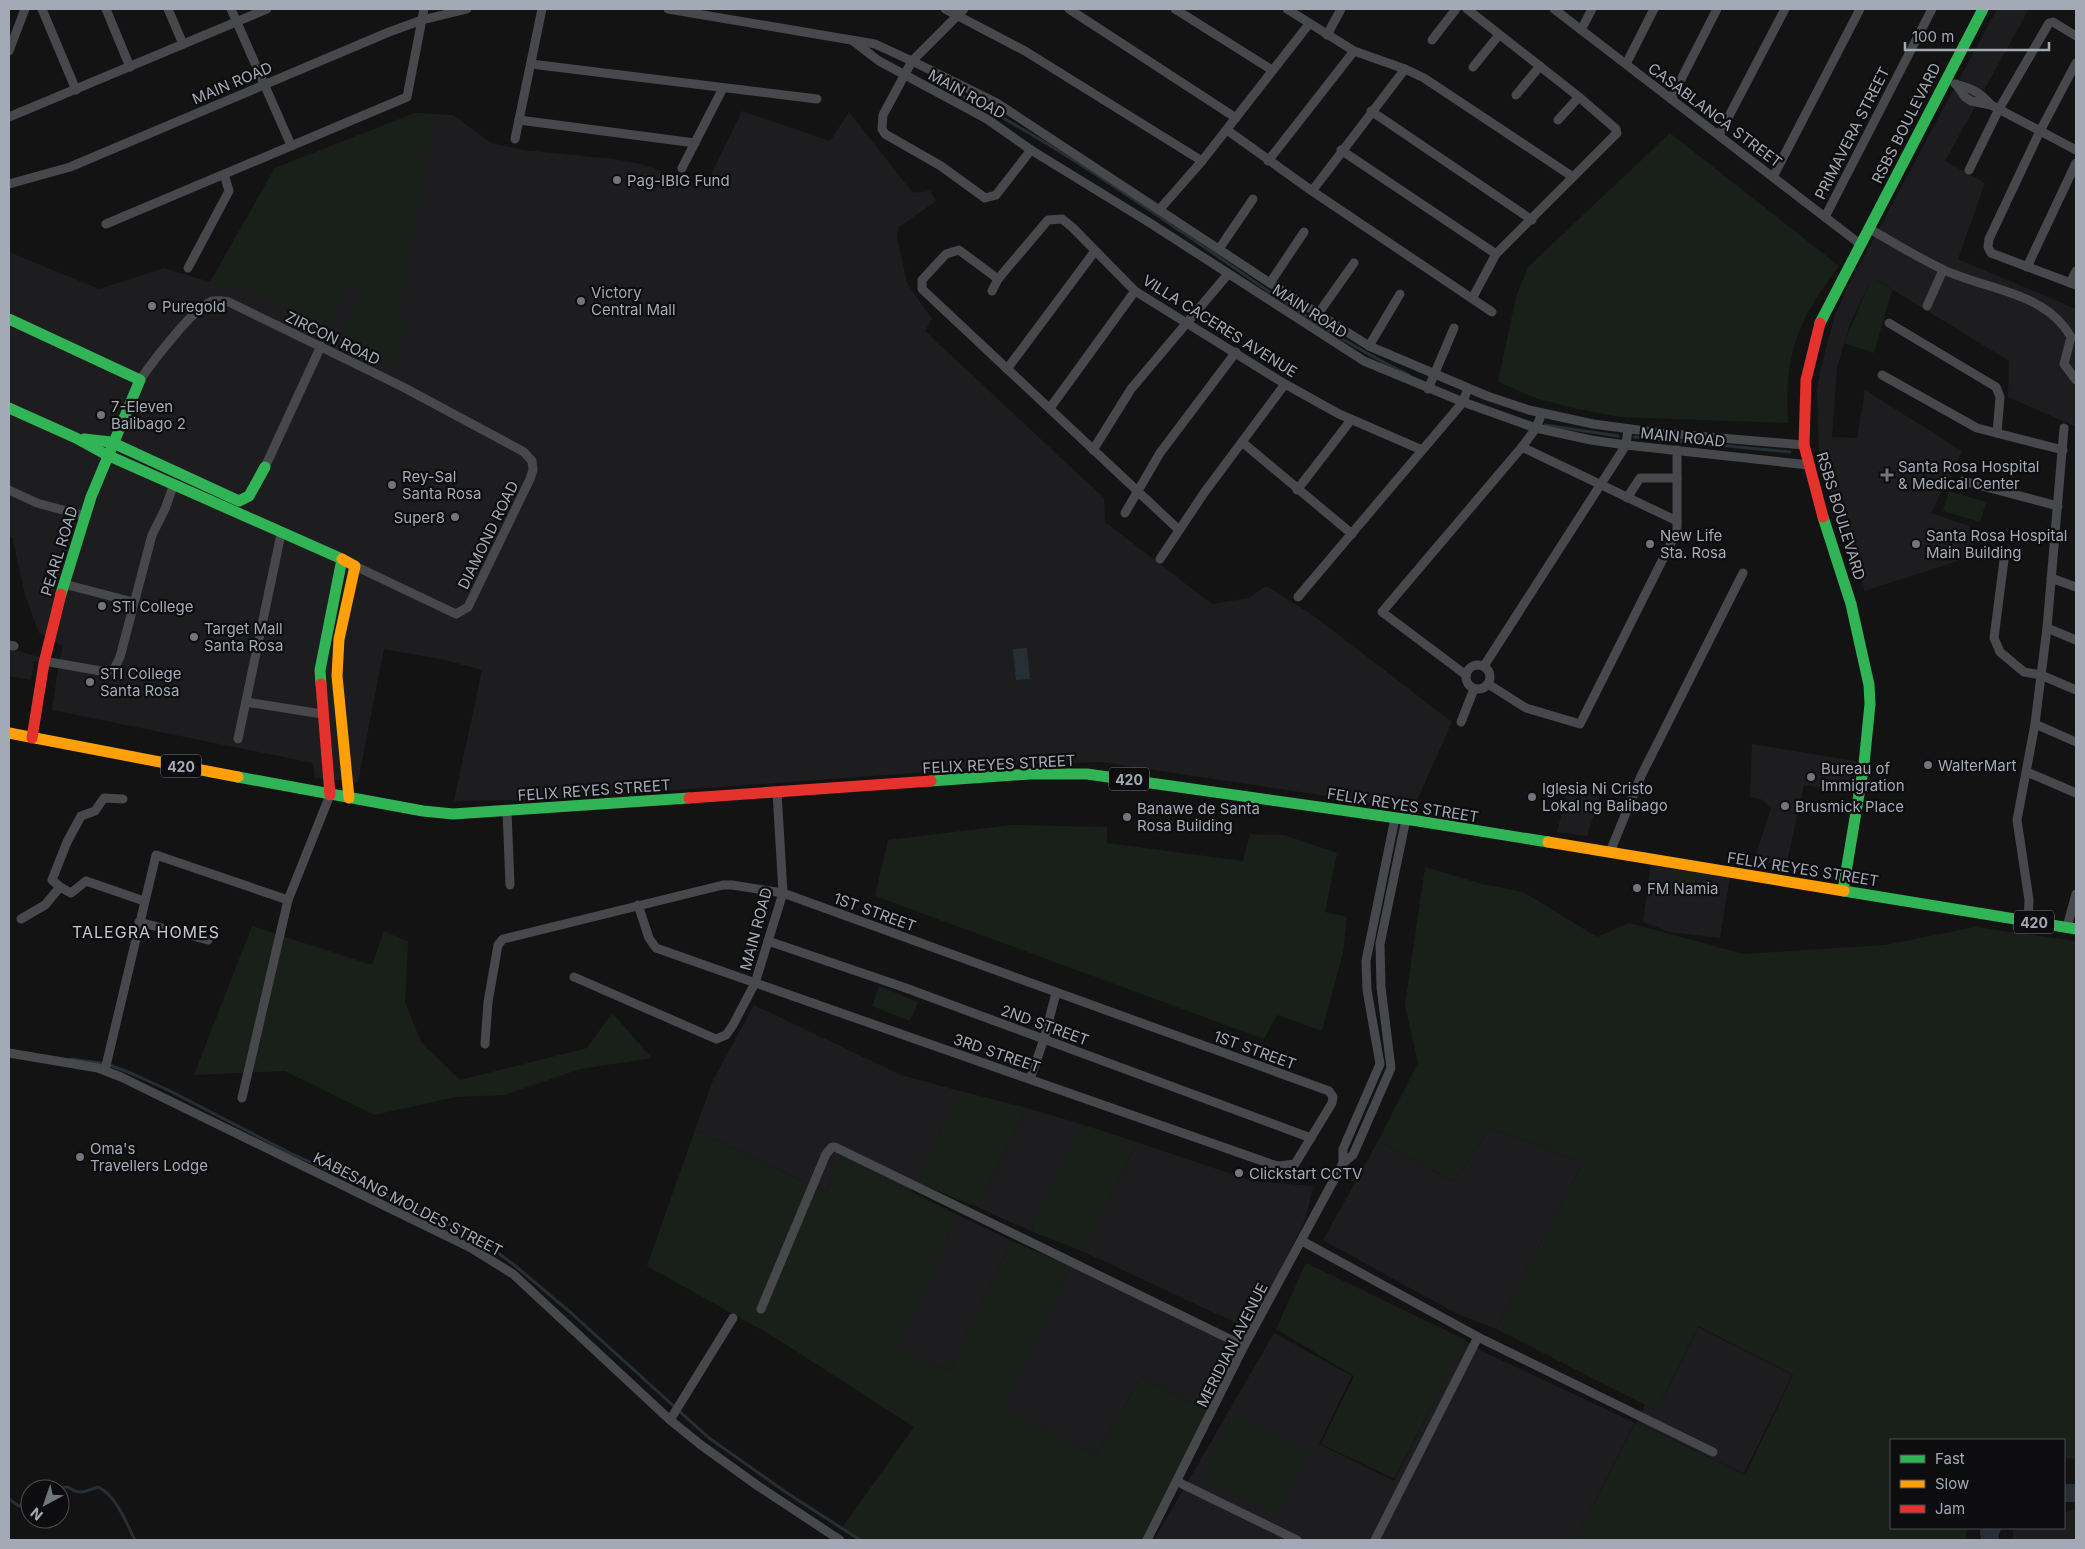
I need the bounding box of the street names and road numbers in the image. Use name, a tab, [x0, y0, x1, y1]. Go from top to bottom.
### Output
street label: MAIN ROAD	[189, 58, 275, 108]
street label: CASABLANCA STREET	[1644, 58, 1786, 172]
street label: RSBS BOULEVARD	[1867, 59, 1945, 187]
street label: PRIMAVERA STREET	[1810, 63, 1894, 203]
street label: MAIN ROAD	[925, 65, 1009, 123]
street label: VILLA CACERES AVENUE	[1139, 270, 1301, 382]
street label: MAIN ROAD	[1269, 280, 1351, 342]
street label: ZIRCON ROAD	[283, 307, 383, 369]
street label: MAIN ROAD	[1640, 423, 1726, 451]
street label: RSBS BOULEVARD	[1812, 450, 1870, 582]
street label: DIAMOND ROAD	[454, 478, 522, 592]
street label: PEARL ROAD	[36, 504, 82, 598]
street label: FELIX REYES STREET	[922, 751, 1076, 777]
road number: 420	[161, 754, 201, 778]
road number: 420	[1109, 768, 1149, 791]
street label: FELIX REYES STREET	[517, 775, 671, 805]
street label: FELIX REYES STREET	[1326, 784, 1480, 826]
street label: FELIX REYES STREET	[1726, 848, 1880, 890]
street label: MAIN ROAD	[736, 885, 776, 973]
street label: 1ST STREET	[831, 888, 919, 936]
road number: 420	[2014, 910, 2054, 934]
street label: 2ND STREET	[998, 1000, 1092, 1050]
street label: 1ST STREET	[1211, 1026, 1299, 1074]
street label: 3RD STREET	[951, 1029, 1043, 1077]
street label: KABESANG MOLDES STREET	[310, 1148, 506, 1260]
street label: MERIDIAN AVENUE	[1192, 1280, 1272, 1410]

